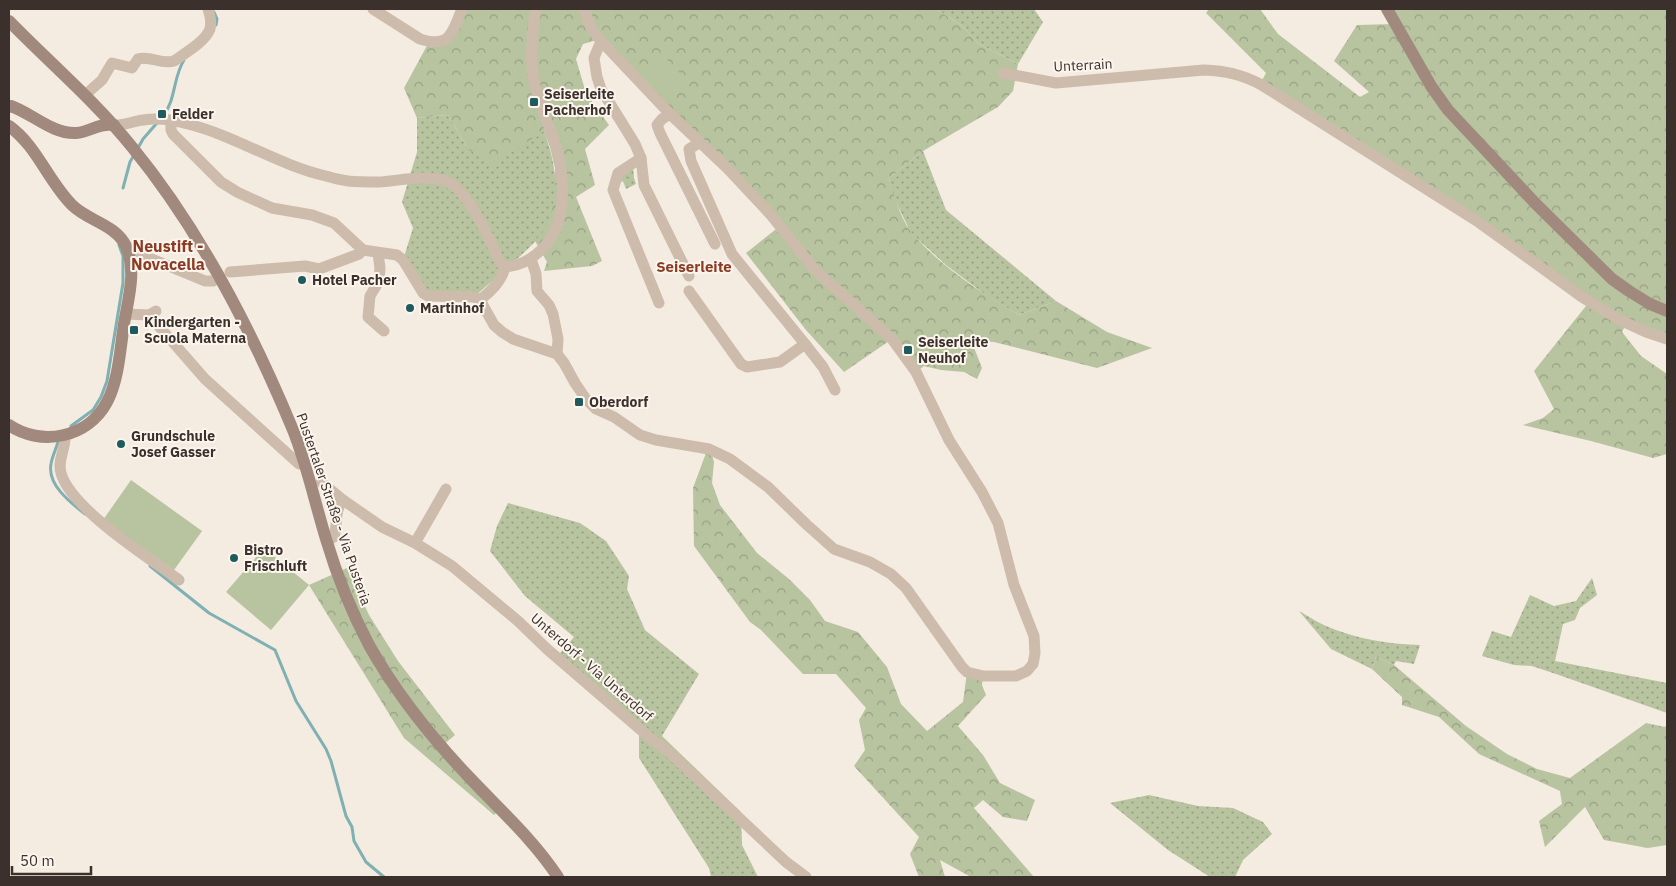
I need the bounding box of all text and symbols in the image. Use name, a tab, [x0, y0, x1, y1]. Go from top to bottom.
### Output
street label: Unterrain	[1053, 54, 1113, 76]
place label: Seiserleite Pacherhof	[544, 85, 615, 119]
marker: Seiserleite Pacherhof	[528, 96, 540, 108]
place label: Felder	[172, 105, 214, 123]
marker: Felder	[156, 108, 168, 120]
district label: Neustift - Novacella	[131, 236, 205, 274]
district label: Seiserleite	[656, 257, 732, 276]
place label: Hotel Pacher	[312, 271, 397, 289]
marker: Hotel Pacher	[296, 274, 308, 286]
place label: Martinhof	[420, 299, 484, 317]
marker: Martinhof	[404, 302, 416, 314]
place label: Kindergarten - Scuola Materna	[144, 313, 246, 347]
marker: Kindergarten - Scuola Materna	[128, 324, 140, 336]
place label: Seiserleite Neuhof	[918, 333, 989, 367]
marker: Seiserleite Neuhof	[902, 344, 914, 356]
place label: Oberdorf	[589, 393, 648, 411]
marker: Oberdorf	[573, 396, 585, 408]
street label: Pustertaler Straße - Via Pusteria	[293, 410, 376, 608]
place label: Grundschule Josef Gasser	[131, 427, 216, 461]
marker: Grundschule Josef Gasser	[115, 438, 127, 450]
place label: Bistro Frischluft	[244, 541, 307, 575]
marker: Bistro Frischluft	[228, 552, 240, 564]
street label: Unterdorf - Via Unterdorf	[527, 609, 657, 725]
scale bar	[12, 844, 91, 876]
text: 50 m	[20, 851, 55, 870]

